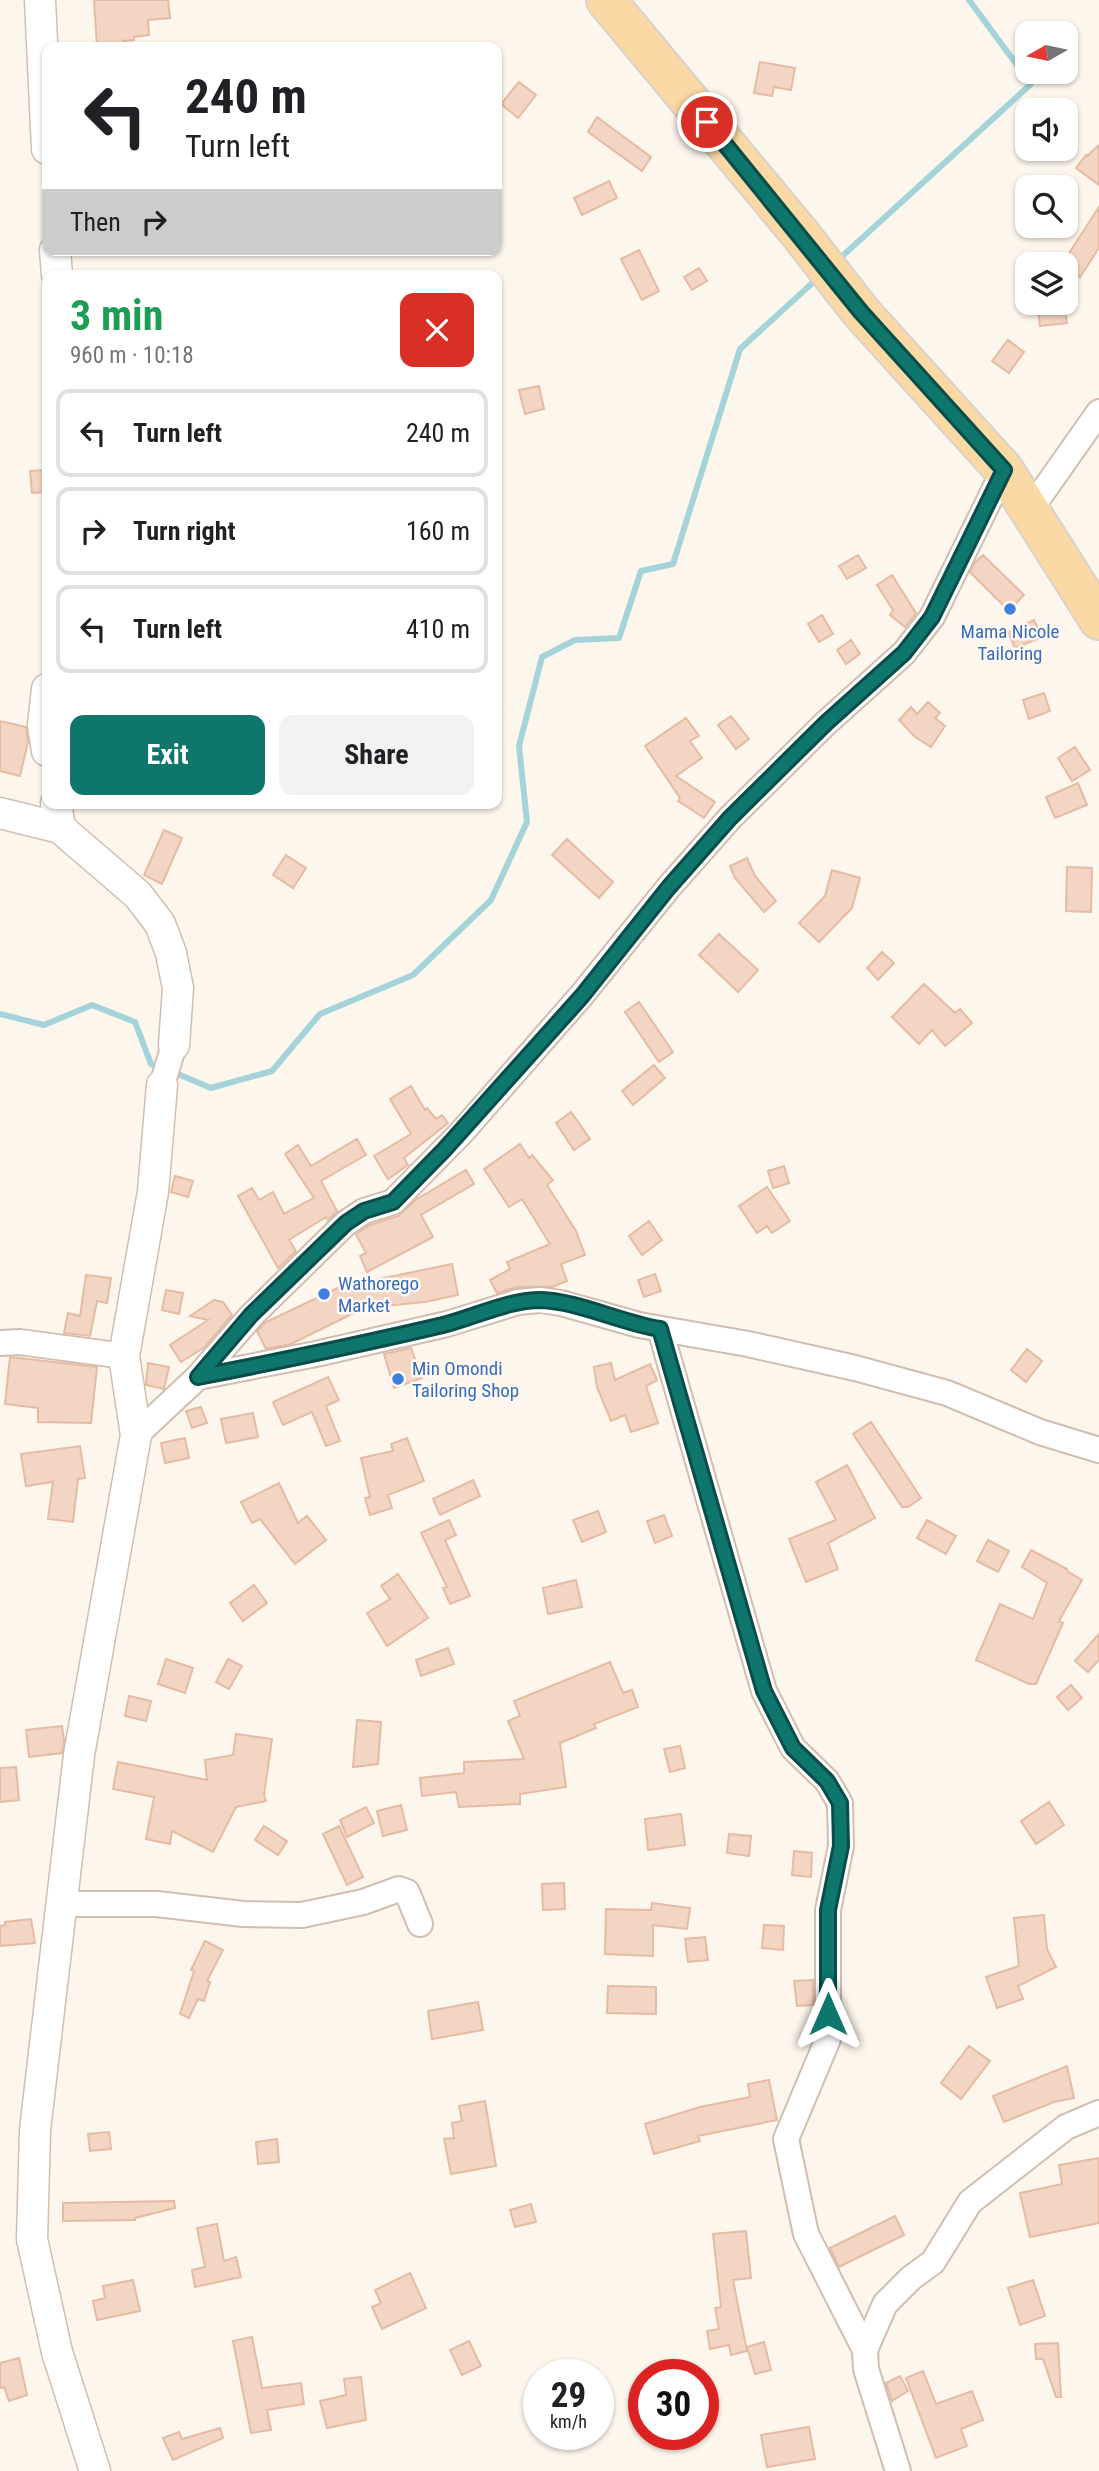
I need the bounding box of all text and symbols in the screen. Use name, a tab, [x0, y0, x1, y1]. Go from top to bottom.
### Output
north arrow	[1015, 21, 1078, 84]
map controls	[1015, 21, 1078, 315]
text: 240 m	[185, 68, 307, 125]
icon: left	[70, 70, 161, 161]
pin	[677, 92, 737, 152]
button: sound	[1015, 98, 1078, 161]
icon: arrive	[688, 103, 726, 141]
text: Turn left	[185, 127, 290, 165]
button: search	[1015, 175, 1078, 238]
icon: right	[135, 203, 173, 241]
text: Then	[70, 207, 121, 237]
button: layers	[1015, 252, 1078, 315]
text: 3 min	[70, 291, 163, 340]
button: close	[400, 293, 474, 367]
text: 960 m · 10:18	[70, 342, 194, 369]
icon: left	[74, 414, 112, 452]
text: Turn left	[133, 418, 222, 448]
text: 240 m	[406, 418, 470, 448]
icon: right	[74, 512, 112, 550]
text: Turn right	[133, 516, 235, 546]
text: 160 m	[406, 516, 470, 546]
marker: Mama Nicole Tailoring	[1002, 601, 1018, 617]
icon: left	[74, 610, 112, 648]
text: Turn left	[133, 614, 222, 644]
text: 410 m	[406, 614, 470, 644]
place label: Mama Nicole Tailoring	[961, 620, 1060, 665]
button: Exit	[70, 715, 265, 795]
button: Share	[279, 715, 474, 795]
place label: Wathorego Market	[338, 1272, 419, 1317]
marker: Wathorego Market	[316, 1286, 332, 1302]
place label: Min Omondi Tailoring Shop	[412, 1357, 519, 1402]
marker: Min Omondi Tailoring Shop	[390, 1371, 406, 1387]
position arrow	[791, 1977, 865, 2051]
speed limit sign: 30	[628, 2359, 719, 2450]
text: 29	[551, 2375, 586, 2416]
text: km/h	[550, 2411, 587, 2432]

